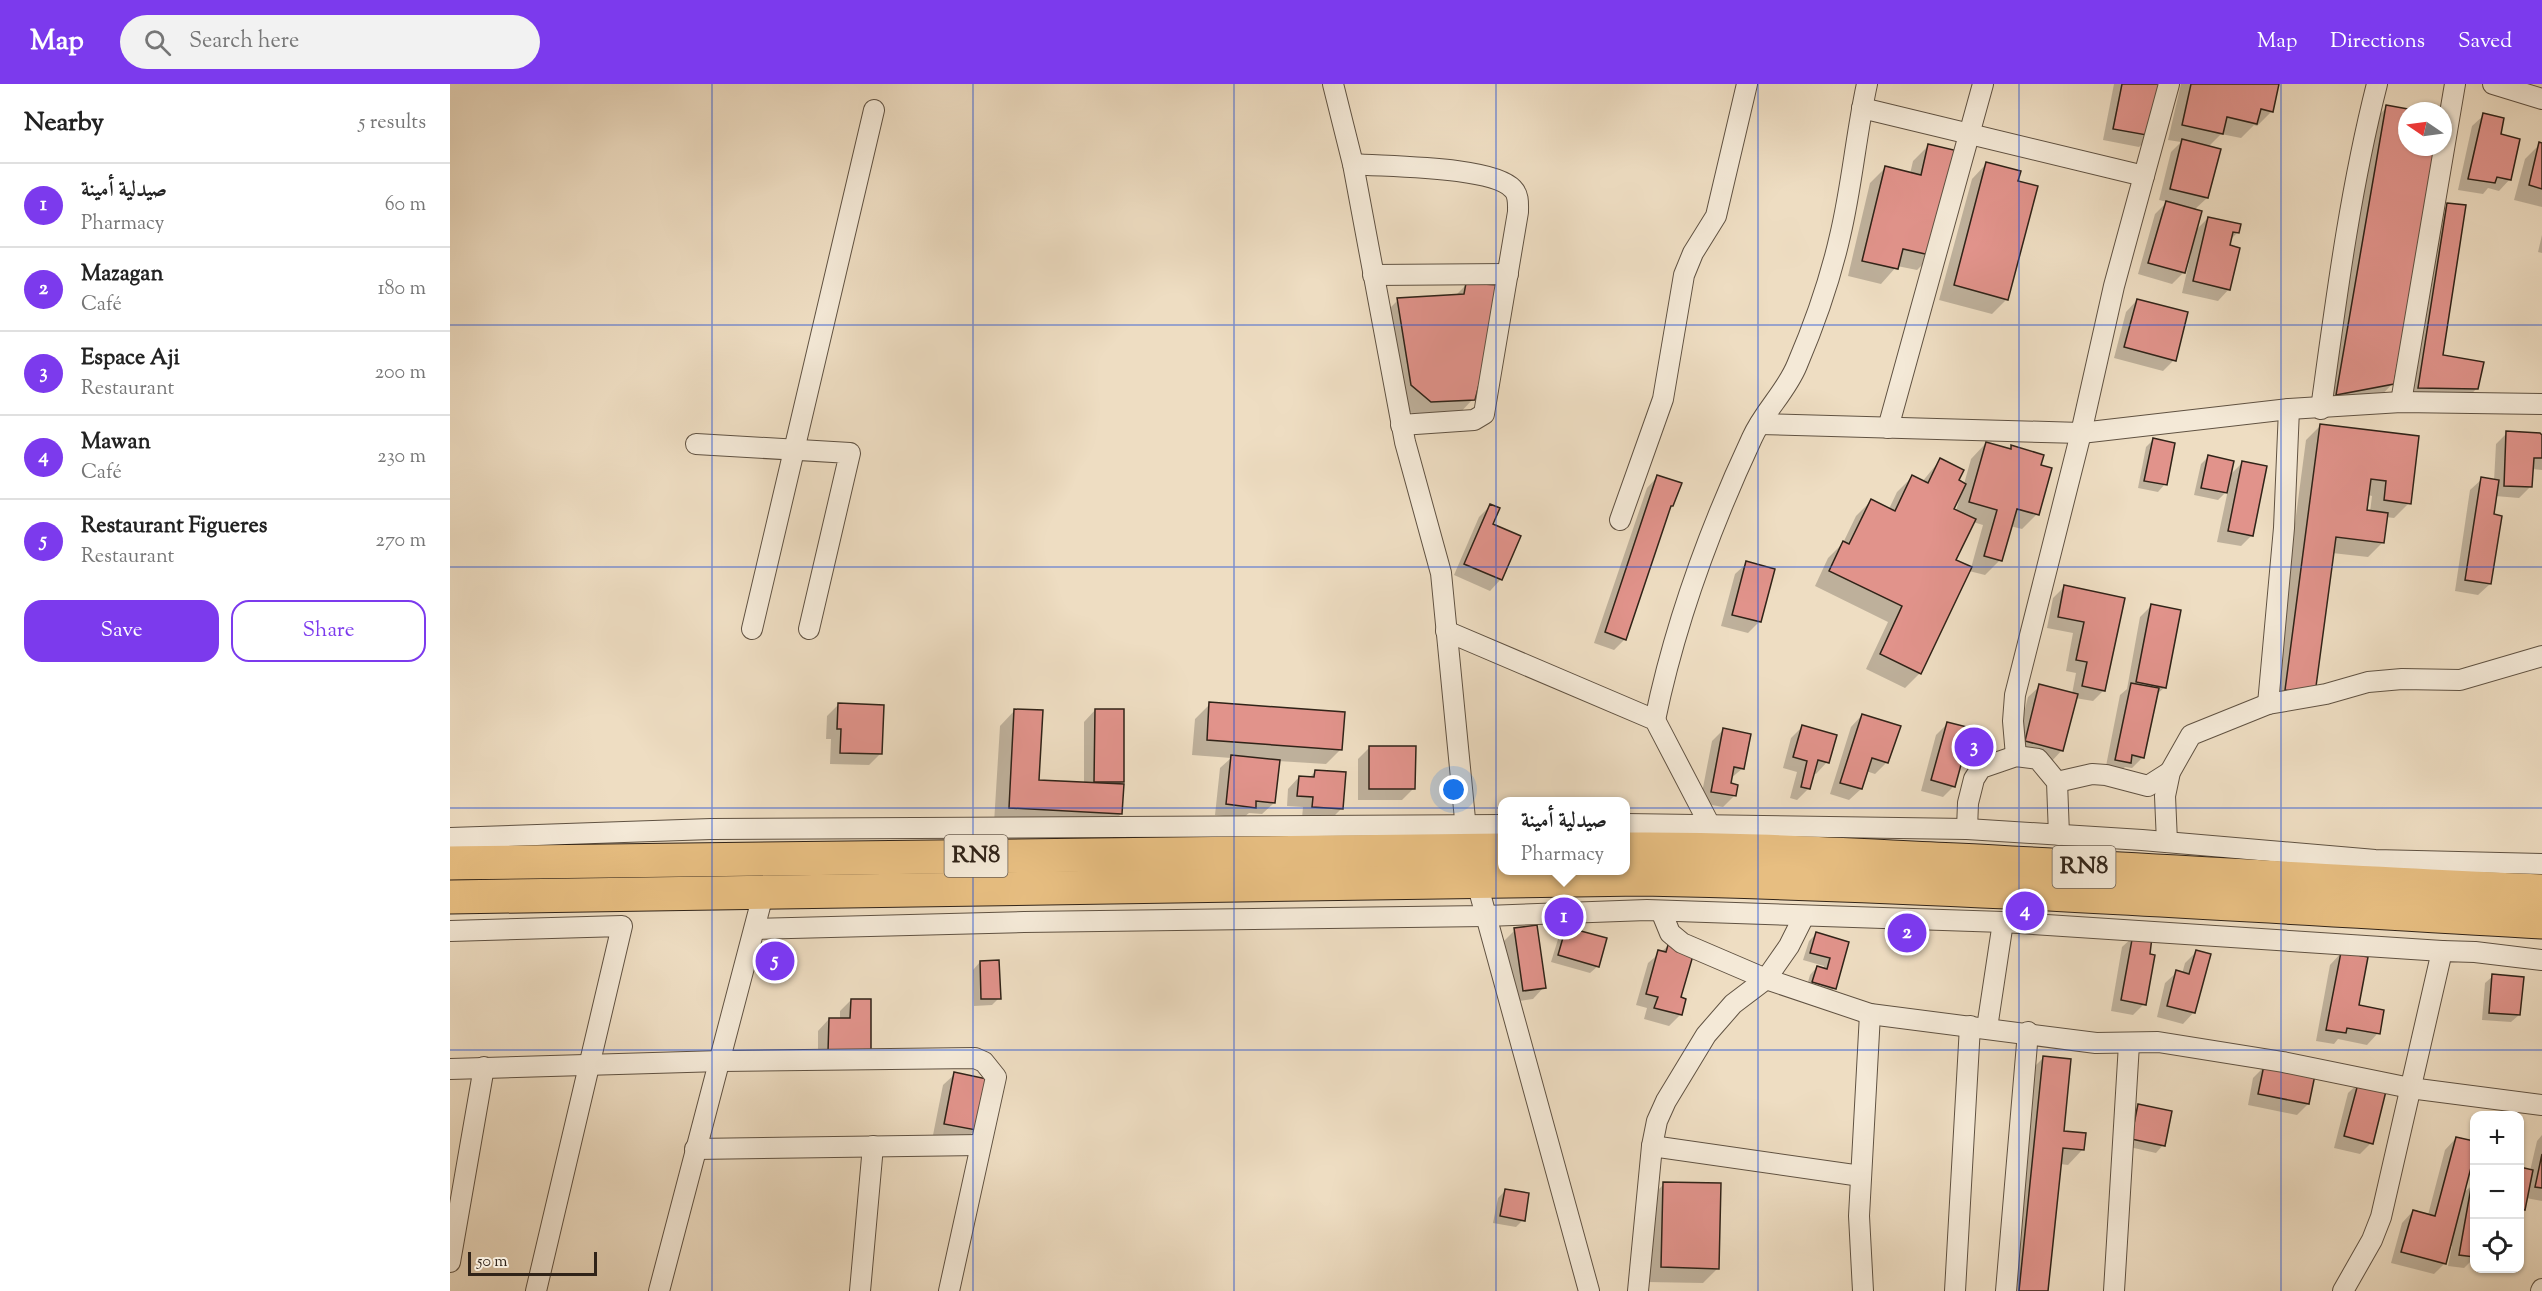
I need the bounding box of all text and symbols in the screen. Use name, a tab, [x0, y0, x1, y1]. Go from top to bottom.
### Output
search box	[120, 15, 540, 69]
text: Map	[30, 22, 84, 62]
icon: search	[141, 26, 174, 59]
text: Search here	[189, 26, 299, 58]
text: Map	[2257, 27, 2297, 57]
text: Directions	[2330, 27, 2425, 57]
text: Saved	[2458, 27, 2512, 57]
north arrow	[2398, 102, 2452, 156]
text: Nearby	[24, 105, 104, 142]
text: 5 results	[359, 109, 426, 138]
text: صيدلية أمينة	[81, 175, 167, 207]
text: 1	[40, 191, 47, 220]
text: 60 m	[385, 191, 426, 220]
text: Pharmacy	[81, 210, 164, 239]
text: Mazagan	[81, 259, 163, 291]
text: 2	[39, 275, 48, 304]
text: 180 m	[378, 275, 426, 304]
text: Café	[81, 291, 122, 320]
text: Espace Aji	[81, 343, 180, 375]
text: 3	[39, 359, 48, 388]
text: 200 m	[375, 359, 426, 388]
text: Restaurant	[81, 375, 174, 404]
text: Mawan	[81, 427, 151, 459]
text: 4	[38, 443, 49, 472]
text: 230 m	[377, 443, 426, 472]
text: Café	[81, 459, 122, 488]
text: Restaurant Figueres	[81, 511, 267, 543]
text: 5	[40, 527, 47, 556]
text: 270 m	[376, 527, 426, 556]
text: Restaurant	[81, 543, 174, 572]
button: Save	[24, 600, 219, 662]
button: Share	[231, 600, 426, 662]
pin: 3	[1954, 724, 1994, 770]
your location	[1439, 775, 1468, 804]
popup	[1498, 797, 1630, 875]
text: صيدلية أمينة	[1521, 806, 1607, 838]
road number: RN8	[944, 835, 1008, 877]
text: Pharmacy	[1521, 841, 1604, 870]
road number: RN8	[2052, 846, 2116, 888]
pin: 4	[2006, 888, 2044, 934]
pin: 1	[1544, 894, 1584, 940]
pin: 2	[1888, 910, 1926, 956]
pin: 5	[756, 938, 794, 984]
map controls	[2470, 1111, 2524, 1273]
button: +	[2470, 1111, 2524, 1165]
button: −	[2470, 1165, 2524, 1219]
button: locate	[2470, 1219, 2524, 1273]
scale bar	[468, 1249, 597, 1276]
text: 50 m	[477, 1251, 508, 1274]

